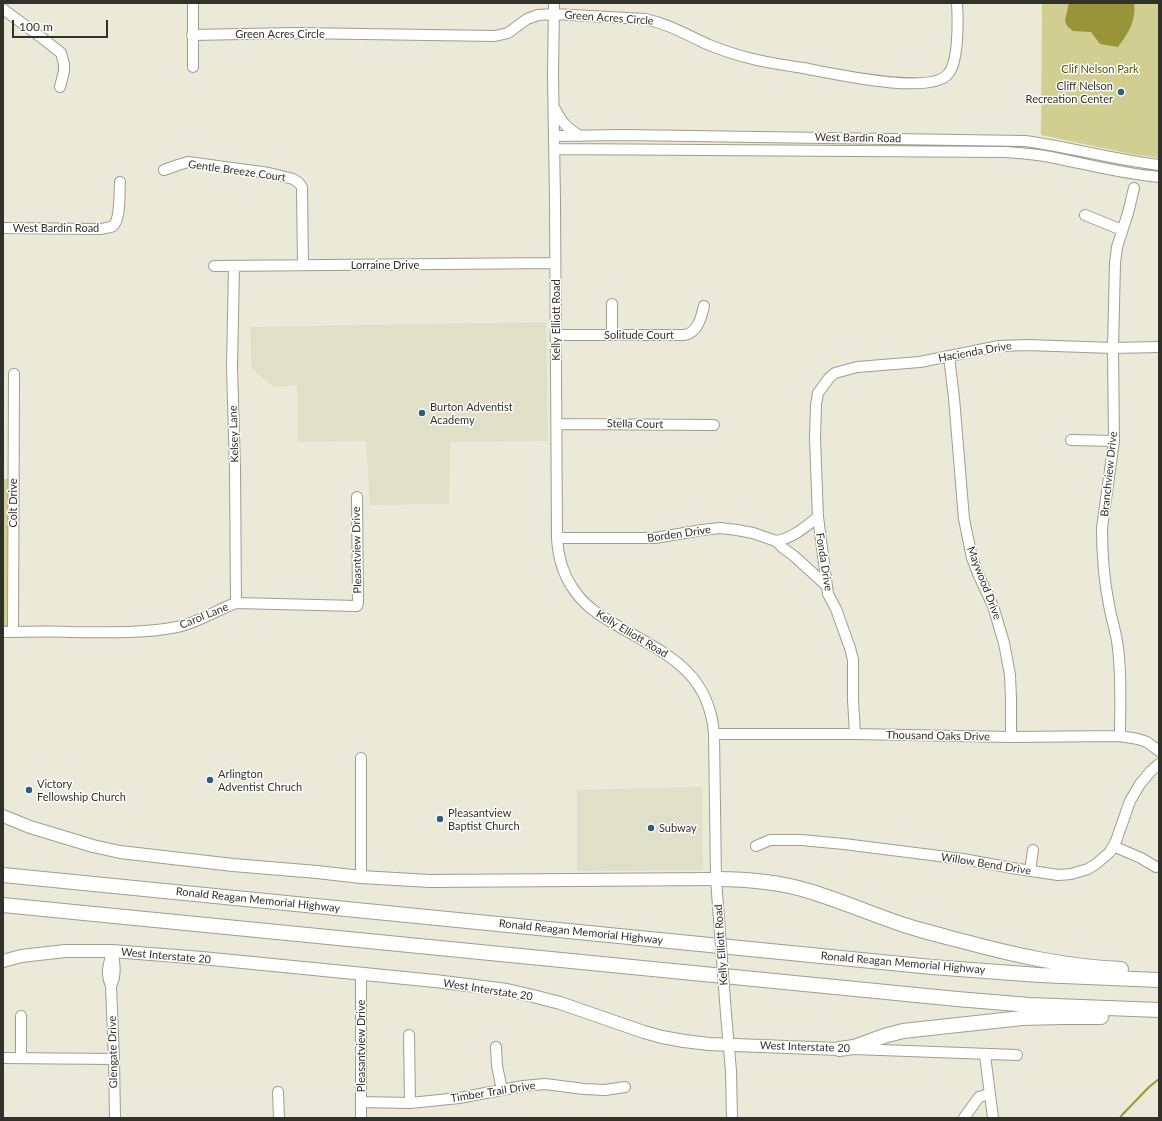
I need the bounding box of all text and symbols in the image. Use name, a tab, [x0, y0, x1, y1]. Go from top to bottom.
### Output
street label: Green Acres Circle	[564, 8, 654, 28]
scale bar	[14, 12, 110, 38]
text: 100 m	[19, 19, 53, 34]
street label: Green Acres Circle	[235, 27, 325, 41]
park label: Clif Nelson Park	[1061, 62, 1139, 76]
place label: Cliff Nelson Recreation Center	[1026, 79, 1113, 105]
marker: Cliff Nelson Recreation Center	[1116, 87, 1126, 97]
street label: West Bardin Road	[815, 131, 901, 145]
street label: Gentle Breeze Court	[187, 158, 287, 184]
street label: West Bardin Road	[13, 221, 99, 235]
street label: Lorraine Drive	[351, 258, 419, 272]
street label: Kelly Elliott Road	[549, 279, 563, 361]
street label: Solitude Court	[604, 328, 674, 342]
street label: Hacienda Drive	[937, 339, 1013, 365]
place label: Burton Adventist Academy	[430, 400, 513, 426]
street label: Kelsey Lane	[226, 405, 242, 463]
marker: Burton Adventist Academy	[417, 408, 427, 418]
street label: Stella Court	[607, 417, 663, 431]
street label: Branchview Drive	[1098, 431, 1120, 517]
street label: Colt Drive	[6, 478, 20, 528]
street label: Pleasntview Drive	[350, 506, 364, 594]
street label: Borden Drive	[646, 523, 712, 545]
street label: Fonda Drive	[813, 532, 835, 592]
street label: Maywood Drive	[964, 545, 1004, 621]
street label: Carol Lane	[178, 600, 230, 632]
street label: Kelly Elliott Road	[594, 607, 670, 661]
street label: Thousand Oaks Drive	[886, 728, 990, 744]
place label: Arlington Adventist Chruch	[218, 767, 302, 793]
marker: Arlington Adventist Chruch	[205, 775, 215, 785]
place label: Victory Fellowship Church	[37, 777, 126, 803]
marker: Victory Fellowship Church	[24, 785, 34, 795]
place label: Pleasantview Baptist Church	[448, 806, 520, 832]
marker: Pleasantview Baptist Church	[435, 814, 445, 824]
place label: Subway	[659, 821, 697, 835]
marker: Subway	[646, 823, 656, 833]
street label: Willow Bend Drive	[940, 850, 1032, 878]
street label: Ronald Reagan Memorial Highway	[175, 885, 341, 915]
street label: Kelly Elliott Road	[712, 904, 730, 986]
street label: Ronald Reagan Memorial Highway	[498, 917, 664, 947]
street label: West Interstate 20	[120, 945, 212, 967]
street label: Ronald Reagan Memorial Highway	[820, 949, 986, 977]
street label: West Interstate 20	[442, 976, 534, 1004]
street label: Pleasantview Drive	[354, 1000, 368, 1092]
street label: Glengate Drive	[106, 1016, 120, 1088]
street label: West Interstate 20	[760, 1039, 850, 1055]
street label: Timber Trail Drive	[450, 1079, 536, 1105]

